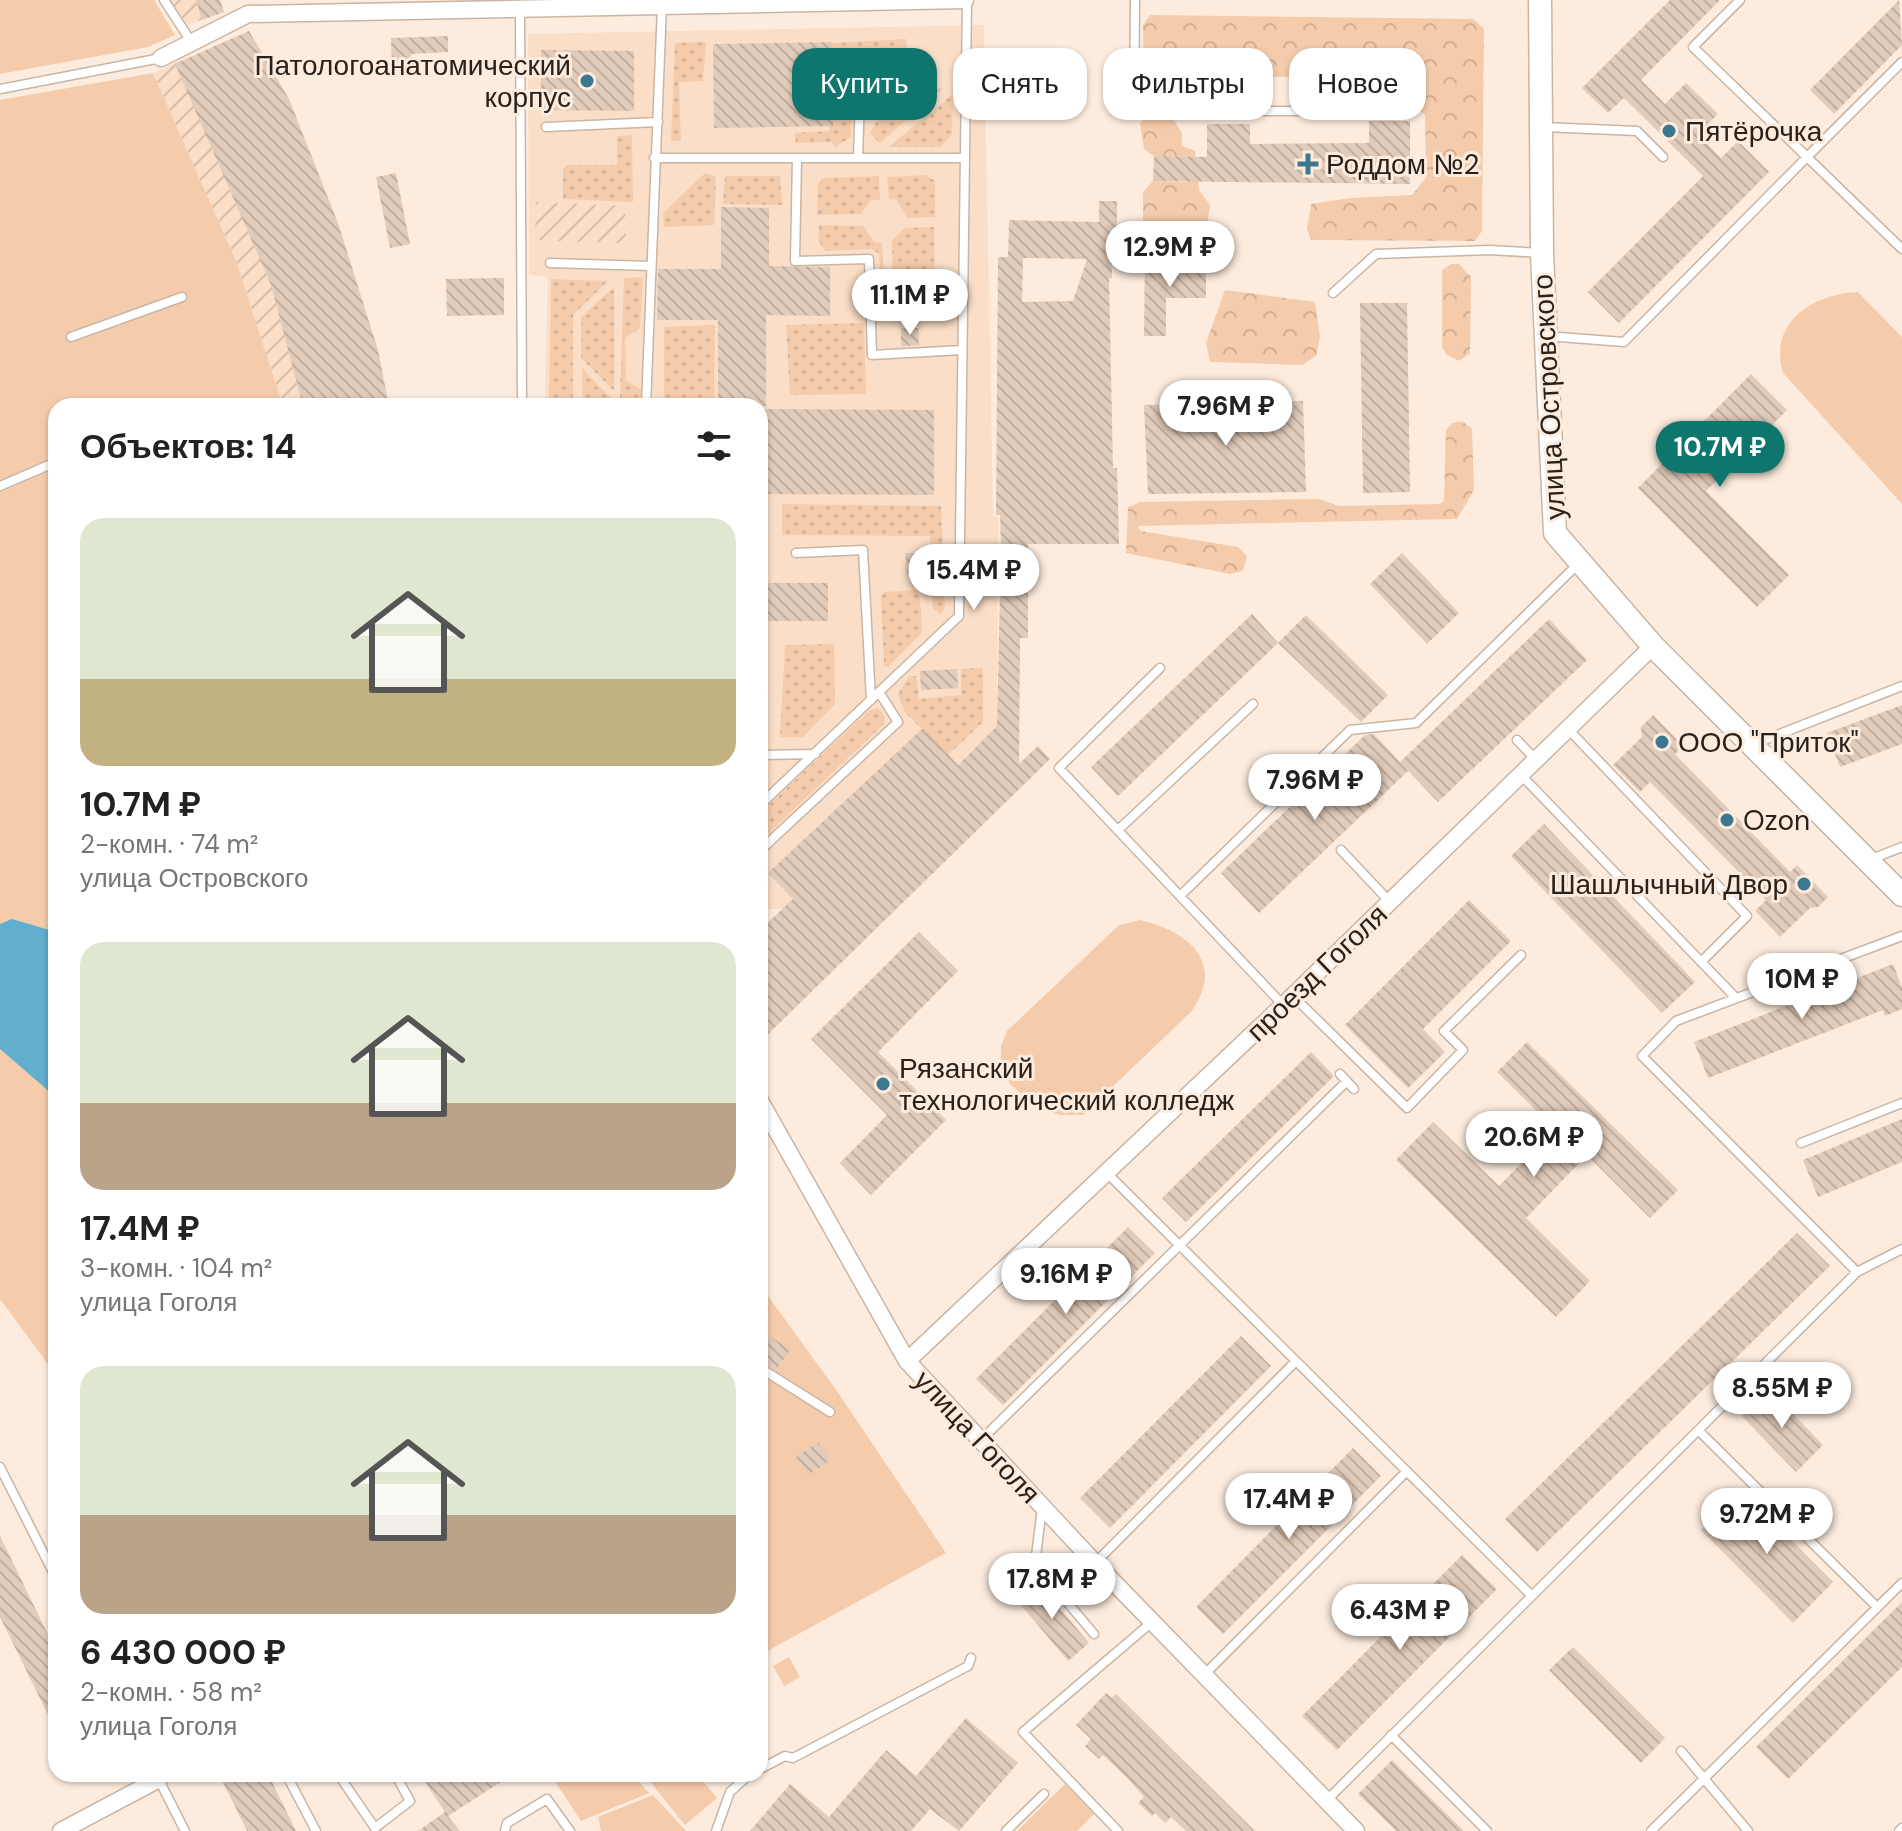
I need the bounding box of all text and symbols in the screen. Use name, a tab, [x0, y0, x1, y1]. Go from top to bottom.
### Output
place label: Патологоанатомический корпус	[254, 47, 571, 116]
chip: Купить	[792, 48, 937, 120]
chip: Снять	[953, 48, 1087, 120]
chip: Фильтры	[1103, 48, 1273, 120]
chip: Новое	[1289, 48, 1426, 120]
marker: Патологоанатомический корпус	[578, 72, 596, 90]
place label: Пятёрочка	[1685, 113, 1823, 150]
marker: Пятёрочка	[1660, 122, 1678, 140]
place label: Роддом №2	[1326, 146, 1480, 183]
marker: Роддом №2	[1297, 153, 1319, 175]
pin: 12.9M ₽	[1096, 221, 1244, 289]
text: 12.9M ₽	[1124, 230, 1216, 264]
pin: 11.1M ₽	[836, 269, 984, 337]
street label: улица Островского	[1524, 273, 1574, 521]
text: 11.1M ₽	[870, 278, 950, 312]
pin: 7.96M ₽	[1152, 380, 1300, 448]
text: 7.96M ₽	[1177, 389, 1275, 423]
pin: 10.7M ₽	[1646, 421, 1794, 489]
text: Объектов: 14	[80, 424, 297, 469]
icon: filters	[692, 424, 736, 468]
text: 10.7M ₽	[1674, 430, 1766, 464]
pin: 15.4M ₽	[900, 544, 1048, 612]
text: 15.4M ₽	[926, 553, 1022, 587]
icon: home	[336, 570, 480, 714]
place label: ООО "Приток"	[1678, 724, 1859, 761]
marker: ООО "Приток"	[1653, 733, 1671, 751]
pin: 7.96M ₽	[1241, 754, 1389, 822]
text: 7.96M ₽	[1266, 763, 1364, 797]
text: 10.7M ₽	[80, 782, 201, 827]
place label: Ozon	[1743, 802, 1810, 839]
marker: Ozon	[1718, 811, 1736, 829]
text: 2-комн. · 74 m²	[80, 827, 258, 861]
text: улица Островского	[80, 861, 308, 895]
place label: Шашлычный Двор	[1550, 866, 1788, 903]
marker: Шашлычный Двор	[1795, 875, 1813, 893]
street label: проезд Гоголя	[1239, 896, 1395, 1050]
pin: 10M ₽	[1746, 953, 1858, 1021]
text: 10M ₽	[1765, 962, 1839, 996]
icon: home	[336, 994, 480, 1138]
place label: Рязанский технологический колледж	[899, 1050, 1235, 1119]
marker: Рязанский технологический колледж	[874, 1075, 892, 1093]
pin: 20.6M ₽	[1460, 1111, 1608, 1179]
text: 20.6M ₽	[1484, 1120, 1584, 1154]
text: 17.4M ₽	[80, 1206, 200, 1251]
pin: 9.16M ₽	[992, 1248, 1140, 1316]
text: 3-комн. · 104 m²	[80, 1251, 272, 1285]
text: 9.16M ₽	[1019, 1257, 1113, 1291]
text: улица Гоголя	[80, 1285, 237, 1319]
street label: улица Гоголя	[906, 1362, 1048, 1512]
pin: 8.55M ₽	[1708, 1362, 1856, 1430]
text: 8.55M ₽	[1731, 1371, 1833, 1405]
icon: home	[336, 1418, 480, 1562]
pin: 17.4M ₽	[1215, 1473, 1363, 1541]
text: 17.4M ₽	[1243, 1482, 1335, 1516]
pin: 9.72M ₽	[1693, 1488, 1841, 1556]
text: 9.72M ₽	[1719, 1497, 1815, 1531]
pin: 17.8M ₽	[978, 1553, 1126, 1621]
text: 17.8M ₽	[1006, 1562, 1098, 1596]
pin: 6.43M ₽	[1326, 1584, 1474, 1652]
text: 6.43M ₽	[1350, 1593, 1450, 1627]
text: 6 430 000 ₽	[80, 1630, 286, 1675]
text: 2-комн. · 58 m²	[80, 1675, 262, 1709]
text: улица Гоголя	[80, 1709, 237, 1743]

